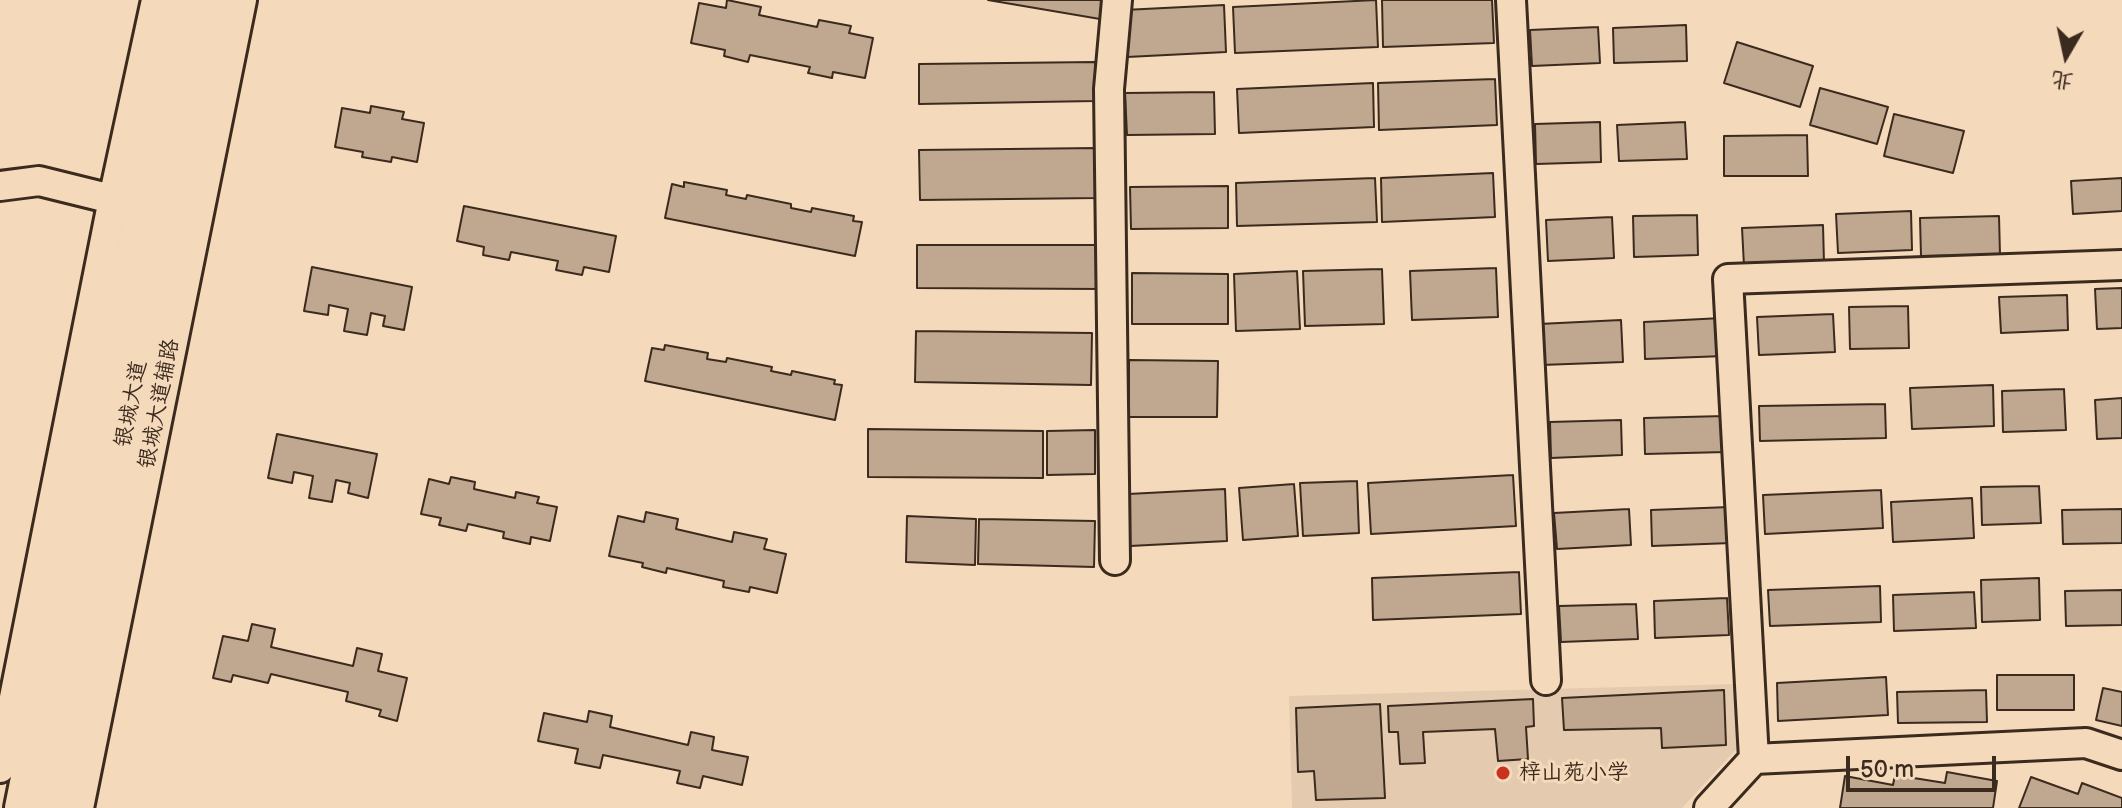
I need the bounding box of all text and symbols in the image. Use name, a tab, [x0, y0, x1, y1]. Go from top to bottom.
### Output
north arrow	[2026, 16, 2106, 96]
text: 北	[2049, 65, 2075, 95]
street label: 银城大道辅路	[134, 337, 186, 471]
street label: 银城大道	[111, 358, 153, 450]
scale bar	[1850, 740, 2000, 790]
text: 50 m	[1860, 755, 1914, 784]
place label: 梓山苑小学	[1519, 760, 1629, 786]
marker: 梓山苑小学	[1494, 764, 1512, 782]

